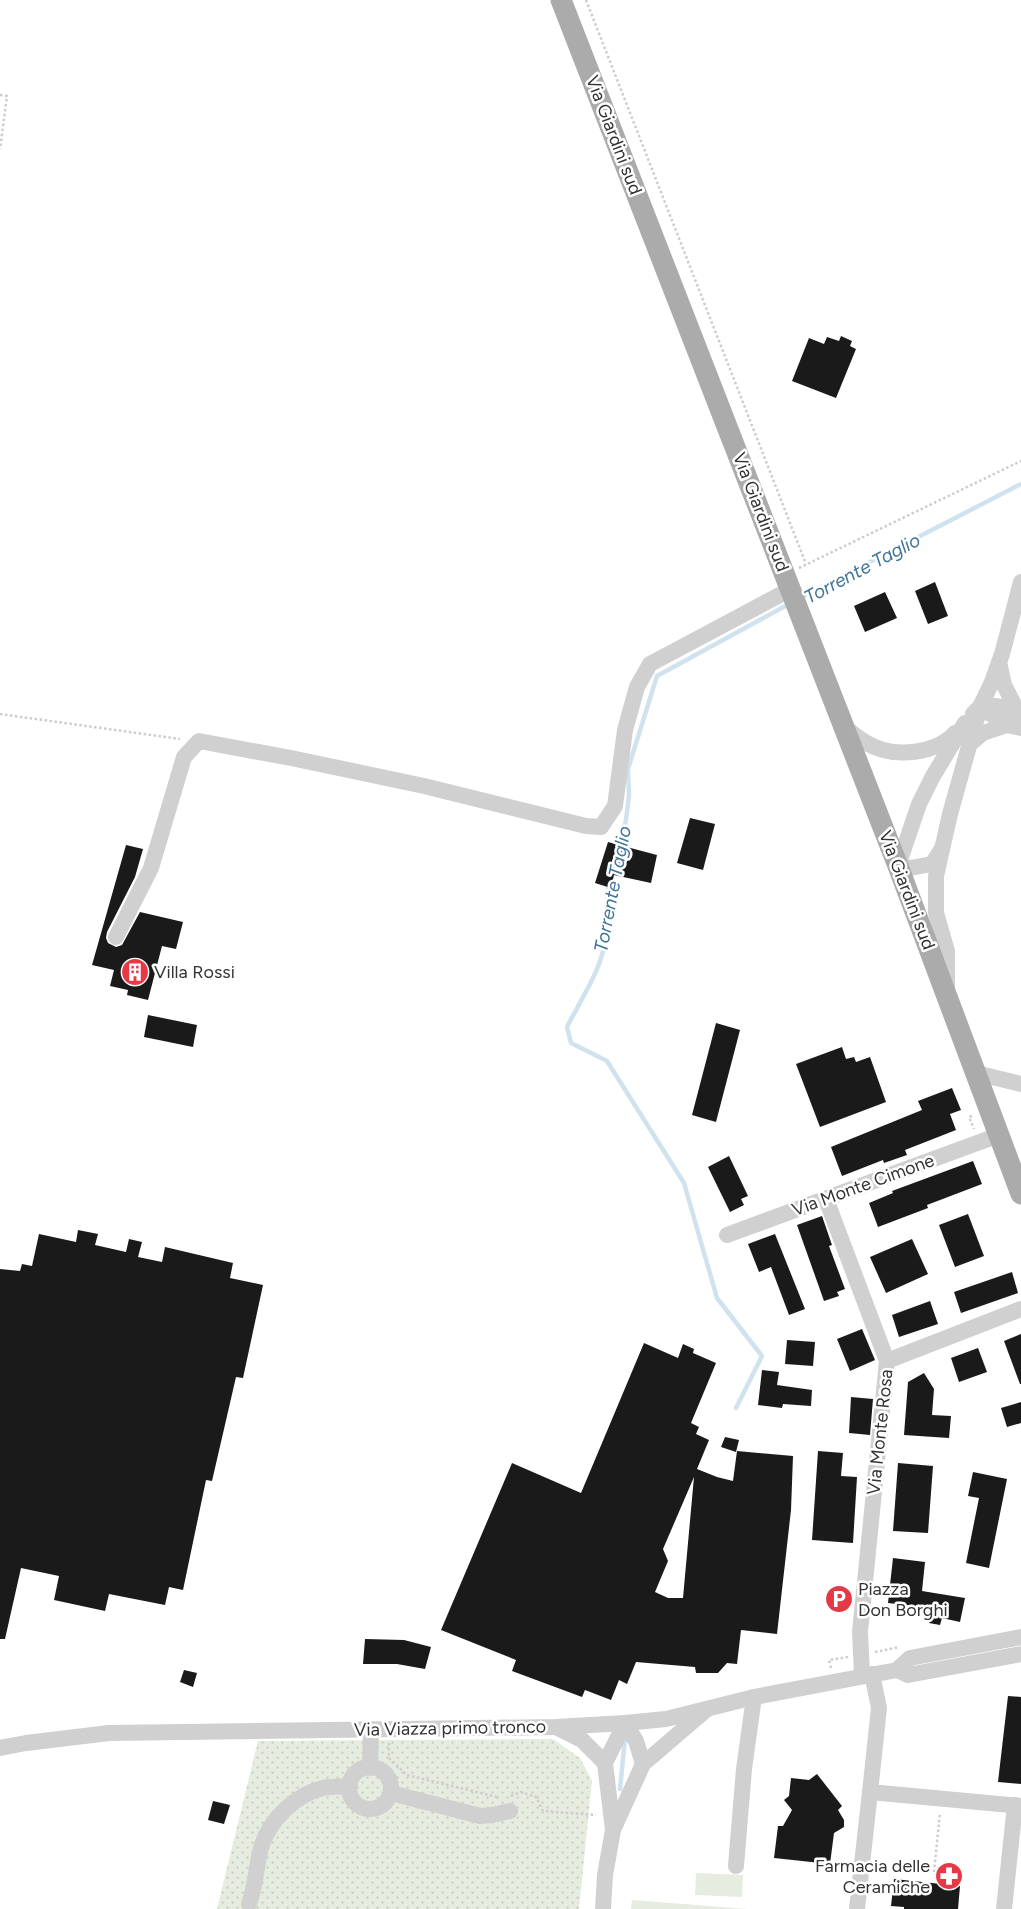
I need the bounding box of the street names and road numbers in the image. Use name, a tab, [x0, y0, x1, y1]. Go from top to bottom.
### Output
street label: Via Giardini sud	[581, 72, 647, 198]
street label: Via Giardini sud	[728, 449, 794, 575]
street label: Via Giardini sud	[874, 827, 940, 953]
street label: Via Monte Cimone	[789, 1149, 937, 1221]
street label: Via Monte Rosa	[862, 1368, 898, 1496]
street label: Via Viazza primo tronco	[354, 1715, 546, 1741]

